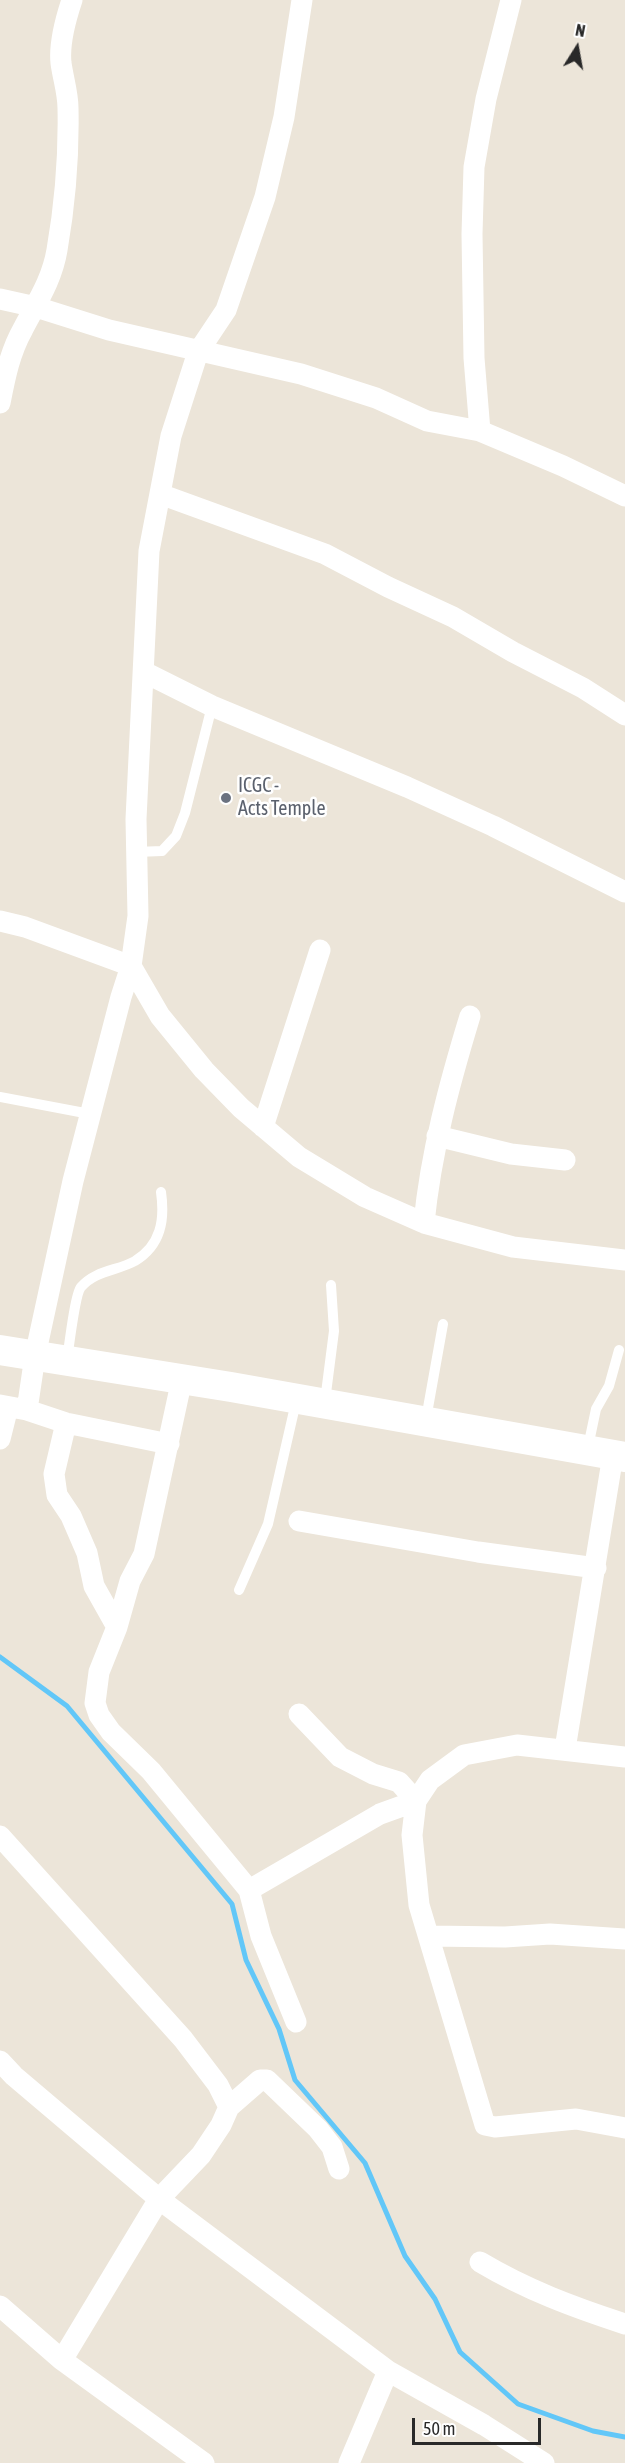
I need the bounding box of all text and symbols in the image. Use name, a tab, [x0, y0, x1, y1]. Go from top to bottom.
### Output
north arrow	[547, 18, 607, 78]
text: N	[574, 21, 587, 40]
place label: ICGC - Acts Temple	[238, 774, 325, 821]
marker: ICGC - Acts Temple	[219, 791, 233, 805]
scale bar	[415, 2406, 544, 2444]
text: 50 m	[423, 2418, 455, 2439]

